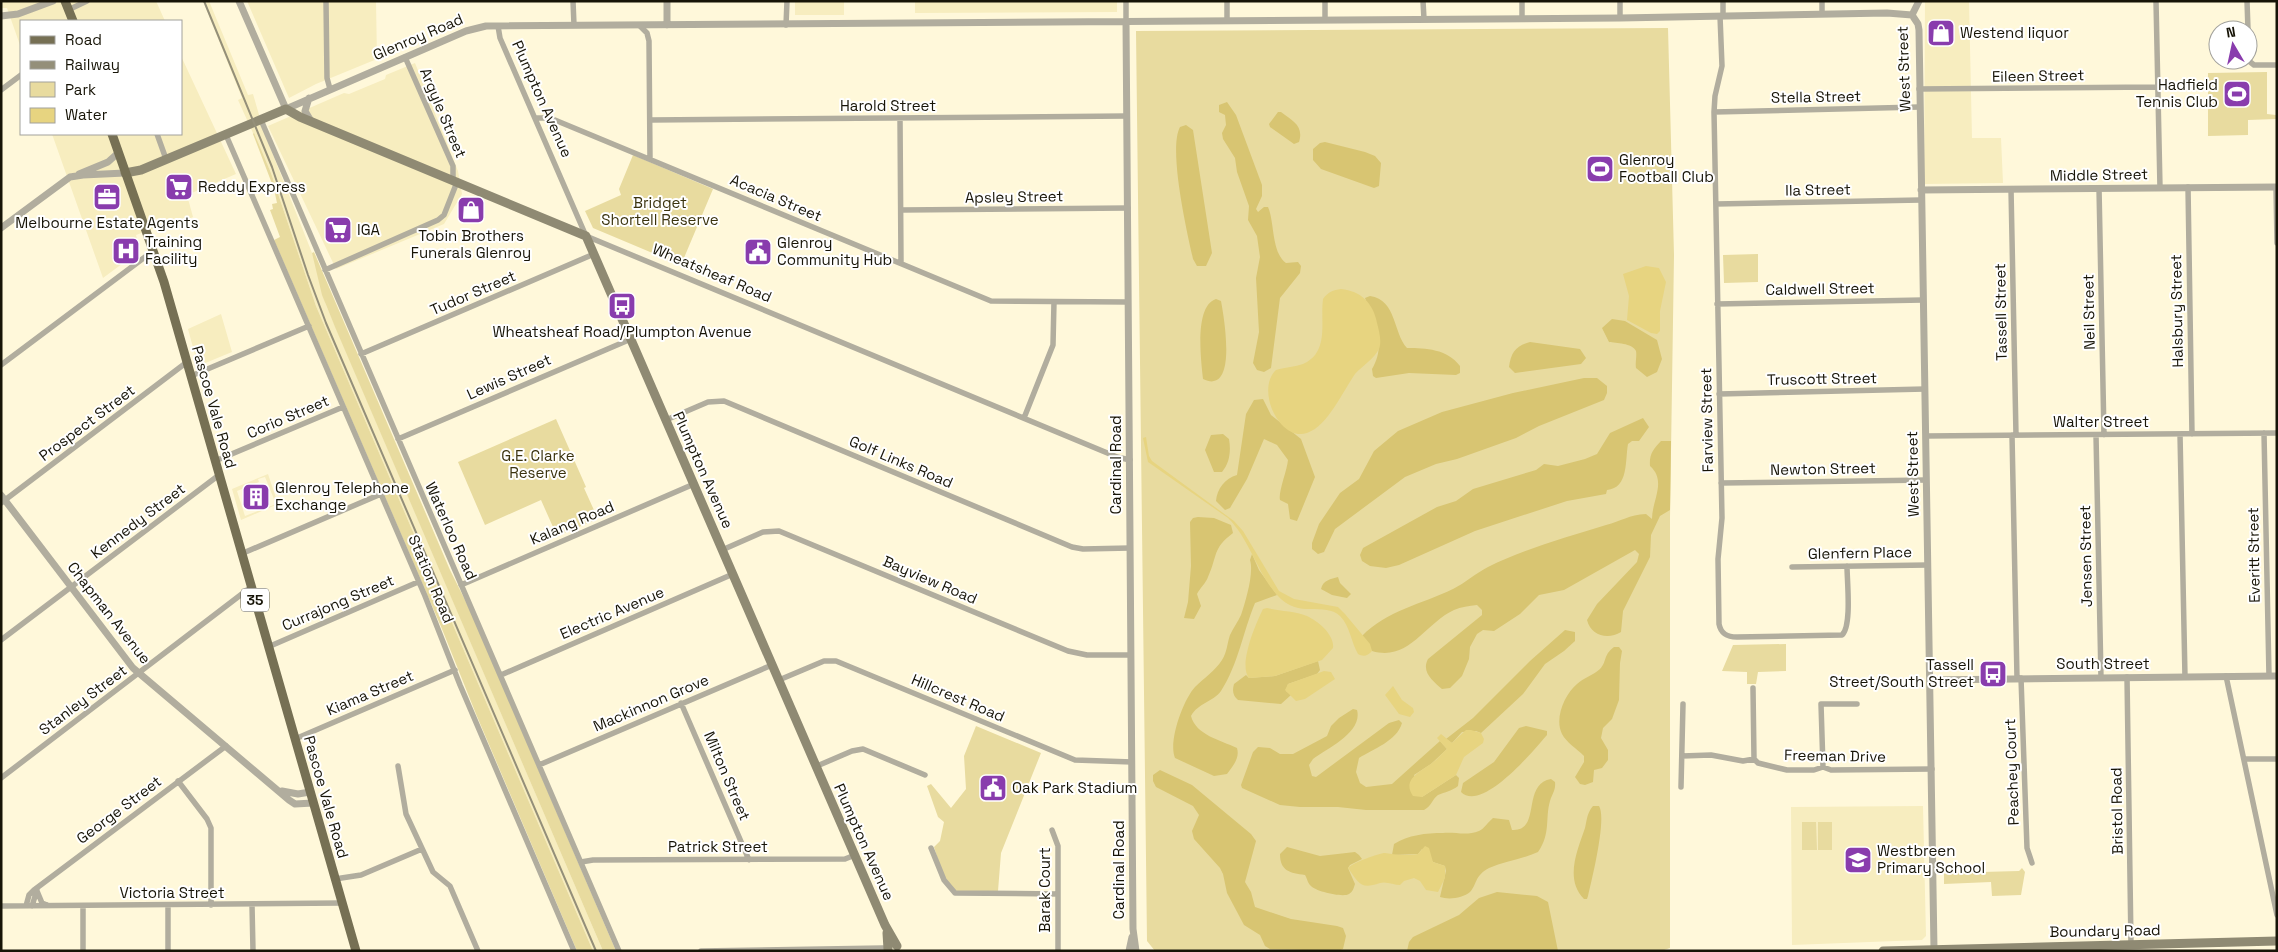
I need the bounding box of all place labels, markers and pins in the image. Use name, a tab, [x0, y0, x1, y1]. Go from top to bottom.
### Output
shop icon: Westend liquor	[1926, 18, 1956, 48]
place label: Westend liquor	[1960, 23, 2069, 42]
place label: Hadfield Tennis Club	[2136, 75, 2218, 111]
sports icon: Hadfield Tennis Club	[2222, 79, 2252, 109]
place label: Glenroy Football Club	[1619, 150, 1714, 186]
sports icon: Glenroy Football Club	[1585, 154, 1615, 184]
supermarket icon: Reddy Express	[164, 172, 194, 202]
place label: Reddy Express	[198, 177, 306, 196]
office icon: Melbourne Estate Agents	[92, 182, 122, 212]
shop icon: Tobin Brothers Funerals Glenroy	[456, 195, 486, 225]
place label: Melbourne Estate Agents	[15, 213, 199, 232]
supermarket icon: IGA	[323, 215, 353, 245]
place label: IGA	[357, 220, 381, 239]
place label: Tobin Brothers Funerals Glenroy	[411, 226, 531, 262]
place label: Training Facility	[145, 232, 202, 268]
place label: Glenroy Community Hub	[777, 233, 892, 269]
hospital icon: Training Facility	[111, 236, 141, 266]
public building icon: Glenroy Community Hub	[743, 237, 773, 267]
bus stop icon: Wheatsheaf Road/Plumpton Avenue	[607, 291, 637, 321]
place label: Wheatsheaf Road/Plumpton Avenue	[492, 322, 752, 341]
place label: Glenroy Telephone Exchange	[275, 478, 409, 514]
building icon: Glenroy Telephone Exchange	[241, 482, 271, 512]
place label: Tassell Street/South Street	[1829, 655, 1974, 691]
bus stop icon: Tassell Street/South Street	[1978, 659, 2008, 689]
public building icon: Oak Park Stadium	[978, 773, 1008, 803]
place label: Oak Park Stadium	[1012, 778, 1138, 797]
place label: Westbreen Primary School	[1877, 841, 1985, 877]
school or university icon: Westbreen Primary School	[1843, 845, 1873, 875]

